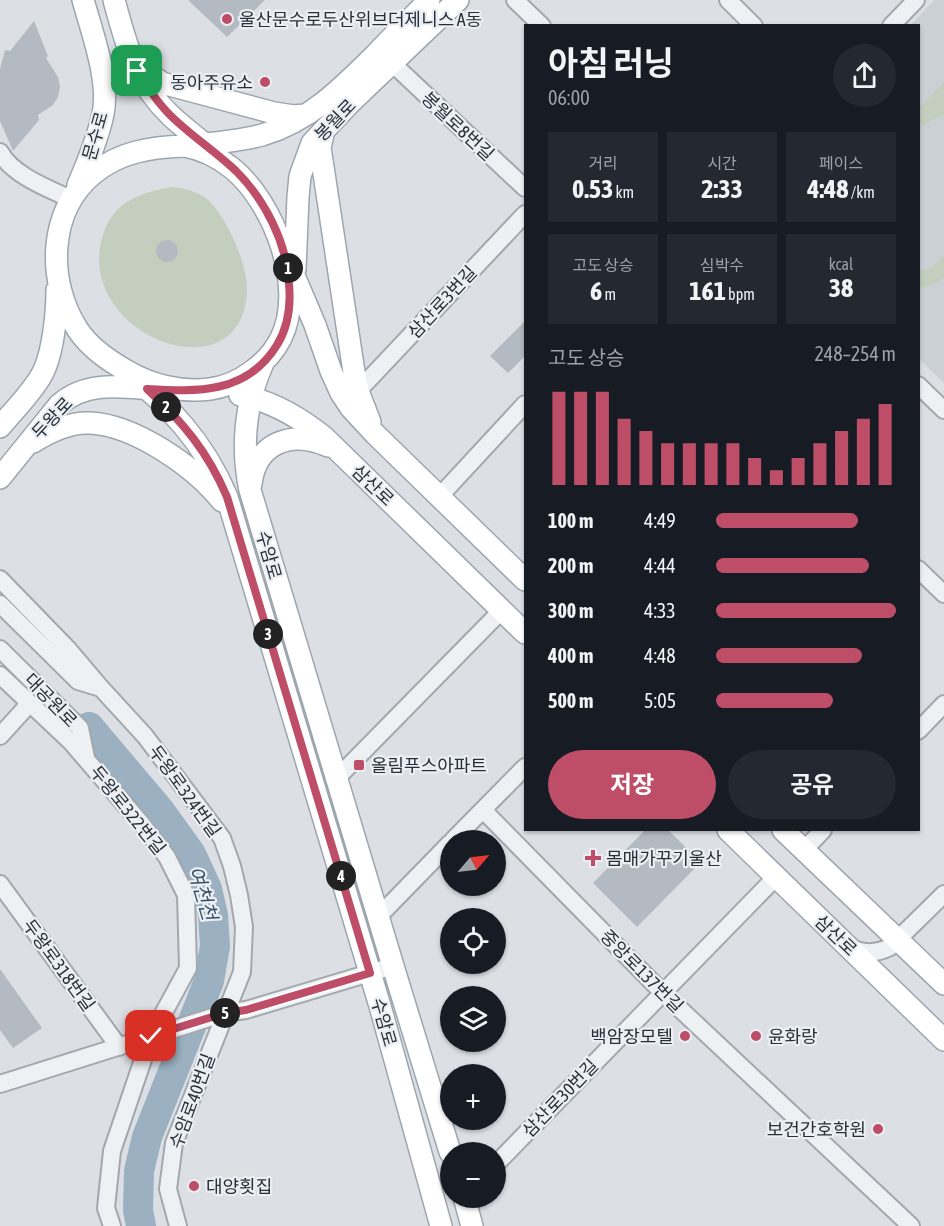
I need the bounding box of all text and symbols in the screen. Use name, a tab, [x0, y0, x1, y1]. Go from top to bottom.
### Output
place label: 울산문수로두산위브더제니스 A동	[239, 9, 482, 30]
marker: 울산문수로두산위브더제니스 A동	[220, 12, 234, 26]
text: 아침 러닝	[548, 44, 674, 82]
button: share	[833, 44, 896, 107]
pin	[111, 45, 162, 96]
icon: arrive	[120, 54, 153, 87]
place label: 동아주유소	[170, 72, 253, 93]
marker: 동아주유소	[258, 75, 272, 89]
text: 06:00	[548, 86, 590, 109]
street label: 봉월로8번길	[417, 87, 499, 165]
street label: 봉월로	[310, 95, 360, 145]
street label: 문수로	[78, 109, 112, 163]
text: 거리	[588, 154, 618, 172]
text: 시간	[707, 154, 737, 172]
text: 페이스	[819, 154, 863, 172]
text: 0.53	[572, 174, 613, 204]
text: 2:33	[701, 174, 743, 204]
text: 4:48	[807, 174, 849, 204]
text: km	[613, 183, 634, 201]
text: /km	[849, 183, 875, 201]
pin: 1	[273, 253, 303, 283]
text: kcal	[829, 255, 853, 273]
text: 고도 상승	[572, 256, 634, 274]
text: 심박수	[700, 256, 744, 274]
text: 1	[284, 259, 292, 277]
street label: 삼산로3번길	[403, 261, 481, 343]
text: 38	[829, 273, 853, 303]
text: 6	[590, 276, 602, 306]
text: 161	[689, 276, 726, 306]
text: m	[602, 285, 616, 303]
text: bpm	[726, 285, 755, 303]
text: 248–254 m	[814, 342, 896, 365]
text: 고도 상승	[548, 346, 624, 369]
pin: 2	[151, 392, 181, 422]
street label: 두왕로	[27, 393, 77, 443]
text: 2	[162, 398, 170, 416]
street label: 삼산로	[348, 460, 398, 510]
text: 100 m	[548, 509, 593, 532]
text: 4:49	[644, 509, 676, 532]
street label: 수암로	[252, 528, 286, 582]
text: 200 m	[548, 554, 593, 577]
text: 4:44	[644, 554, 676, 577]
text: 300 m	[548, 599, 593, 622]
text: 4:33	[644, 599, 676, 622]
pin: 3	[253, 619, 283, 649]
text: 3	[264, 625, 272, 643]
text: 400 m	[548, 644, 593, 667]
text: 4:48	[644, 644, 676, 667]
street label: 대공원로	[20, 669, 82, 731]
text: 500 m	[548, 689, 593, 712]
text: 5:05	[644, 689, 676, 712]
street label: 두왕로324번길	[145, 741, 225, 841]
button: 저장	[548, 750, 716, 819]
button: 공유	[728, 750, 896, 819]
place label: 올림푸스아파트	[371, 755, 487, 776]
marker: 올림푸스아파트	[352, 758, 366, 772]
street label: 두왕로322번길	[86, 761, 170, 859]
north arrow	[440, 830, 506, 896]
map controls	[440, 830, 506, 1208]
place label: 몸매가꾸기울산	[606, 848, 722, 869]
marker: 몸매가꾸기울산	[584, 849, 602, 867]
pin: 4	[326, 861, 356, 891]
water label: 여천천	[184, 863, 223, 925]
text: 4	[337, 867, 345, 885]
button: locate	[440, 908, 506, 974]
street label: 삼산로	[811, 910, 861, 960]
street label: 두왕로318번길	[19, 915, 99, 1015]
street label: 중앙로137번길	[596, 925, 688, 1017]
button: layers	[440, 986, 506, 1052]
street label: 수암로	[367, 995, 401, 1049]
pin: 5	[210, 998, 240, 1028]
text: 5	[221, 1004, 229, 1022]
pin	[125, 1010, 176, 1061]
icon: check	[134, 1019, 167, 1052]
place label: 백암장모텔	[590, 1026, 673, 1047]
place label: 윤화랑	[768, 1026, 818, 1047]
marker: 백암장모텔	[678, 1029, 692, 1043]
marker: 윤화랑	[749, 1029, 763, 1043]
street label: 수암로40번길	[165, 1051, 219, 1151]
street label: 삼산로30번길	[518, 1055, 602, 1141]
button: +	[440, 1064, 506, 1130]
place label: 보건간호학원	[767, 1119, 866, 1140]
marker: 보건간호학원	[871, 1122, 885, 1136]
button: −	[440, 1142, 506, 1208]
place label: 대양횟집	[206, 1176, 272, 1197]
marker: 대양횟집	[187, 1179, 201, 1193]

